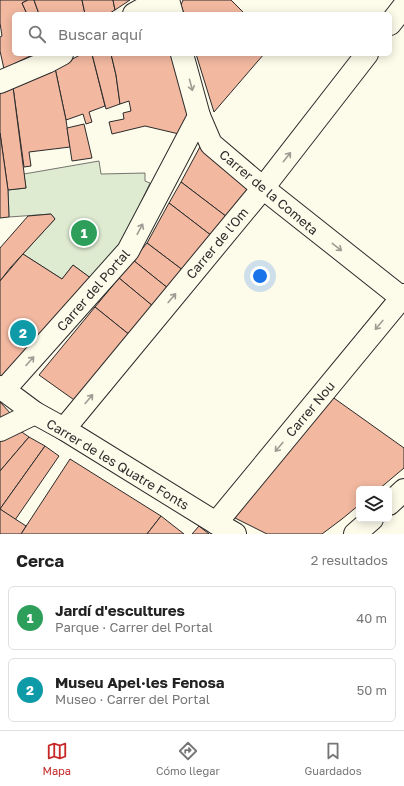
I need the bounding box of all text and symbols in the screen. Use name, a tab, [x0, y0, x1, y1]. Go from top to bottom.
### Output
search box	[12, 12, 392, 56]
icon: search	[26, 23, 48, 45]
text: Buscar aquí	[58, 25, 142, 43]
one-way arrow	[188, 78, 195, 91]
street label: Carrer de la Cometa	[216, 146, 322, 238]
one-way arrow	[282, 152, 291, 163]
street label: Carrer de l'Om	[182, 204, 252, 282]
pin: 1	[71, 218, 97, 248]
one-way arrow	[137, 223, 144, 235]
one-way arrow	[332, 243, 343, 251]
street label: Carrer del Portal	[53, 246, 133, 334]
your location	[250, 266, 270, 286]
one-way arrow	[167, 293, 176, 304]
pin: 2	[10, 318, 36, 348]
one-way arrow	[375, 320, 384, 330]
one-way arrow	[25, 356, 34, 366]
street label: Carrer Nou	[282, 378, 338, 440]
one-way arrow	[85, 393, 93, 404]
street label: Carrer de les Quatre Fonts	[44, 415, 192, 513]
one-way arrow	[274, 441, 283, 452]
map controls	[356, 486, 392, 522]
button: layers	[356, 486, 392, 522]
text: Cerca	[16, 550, 64, 571]
text: 2 resultados	[311, 552, 388, 568]
text: Jardí d'escultures	[55, 601, 185, 619]
text: 1	[27, 610, 33, 626]
text: 40 m	[356, 610, 387, 626]
text: Parque · Carrer del Portal	[55, 619, 213, 635]
text: Museu Apel·les Fenosa	[55, 673, 225, 691]
text: 2	[26, 682, 34, 698]
text: 50 m	[357, 682, 387, 698]
text: Museo · Carrer del Portal	[55, 691, 210, 707]
tab: Mapa	[42, 740, 71, 777]
tab: Cómo llegar	[156, 740, 220, 777]
tab: Guardados	[305, 740, 362, 777]

